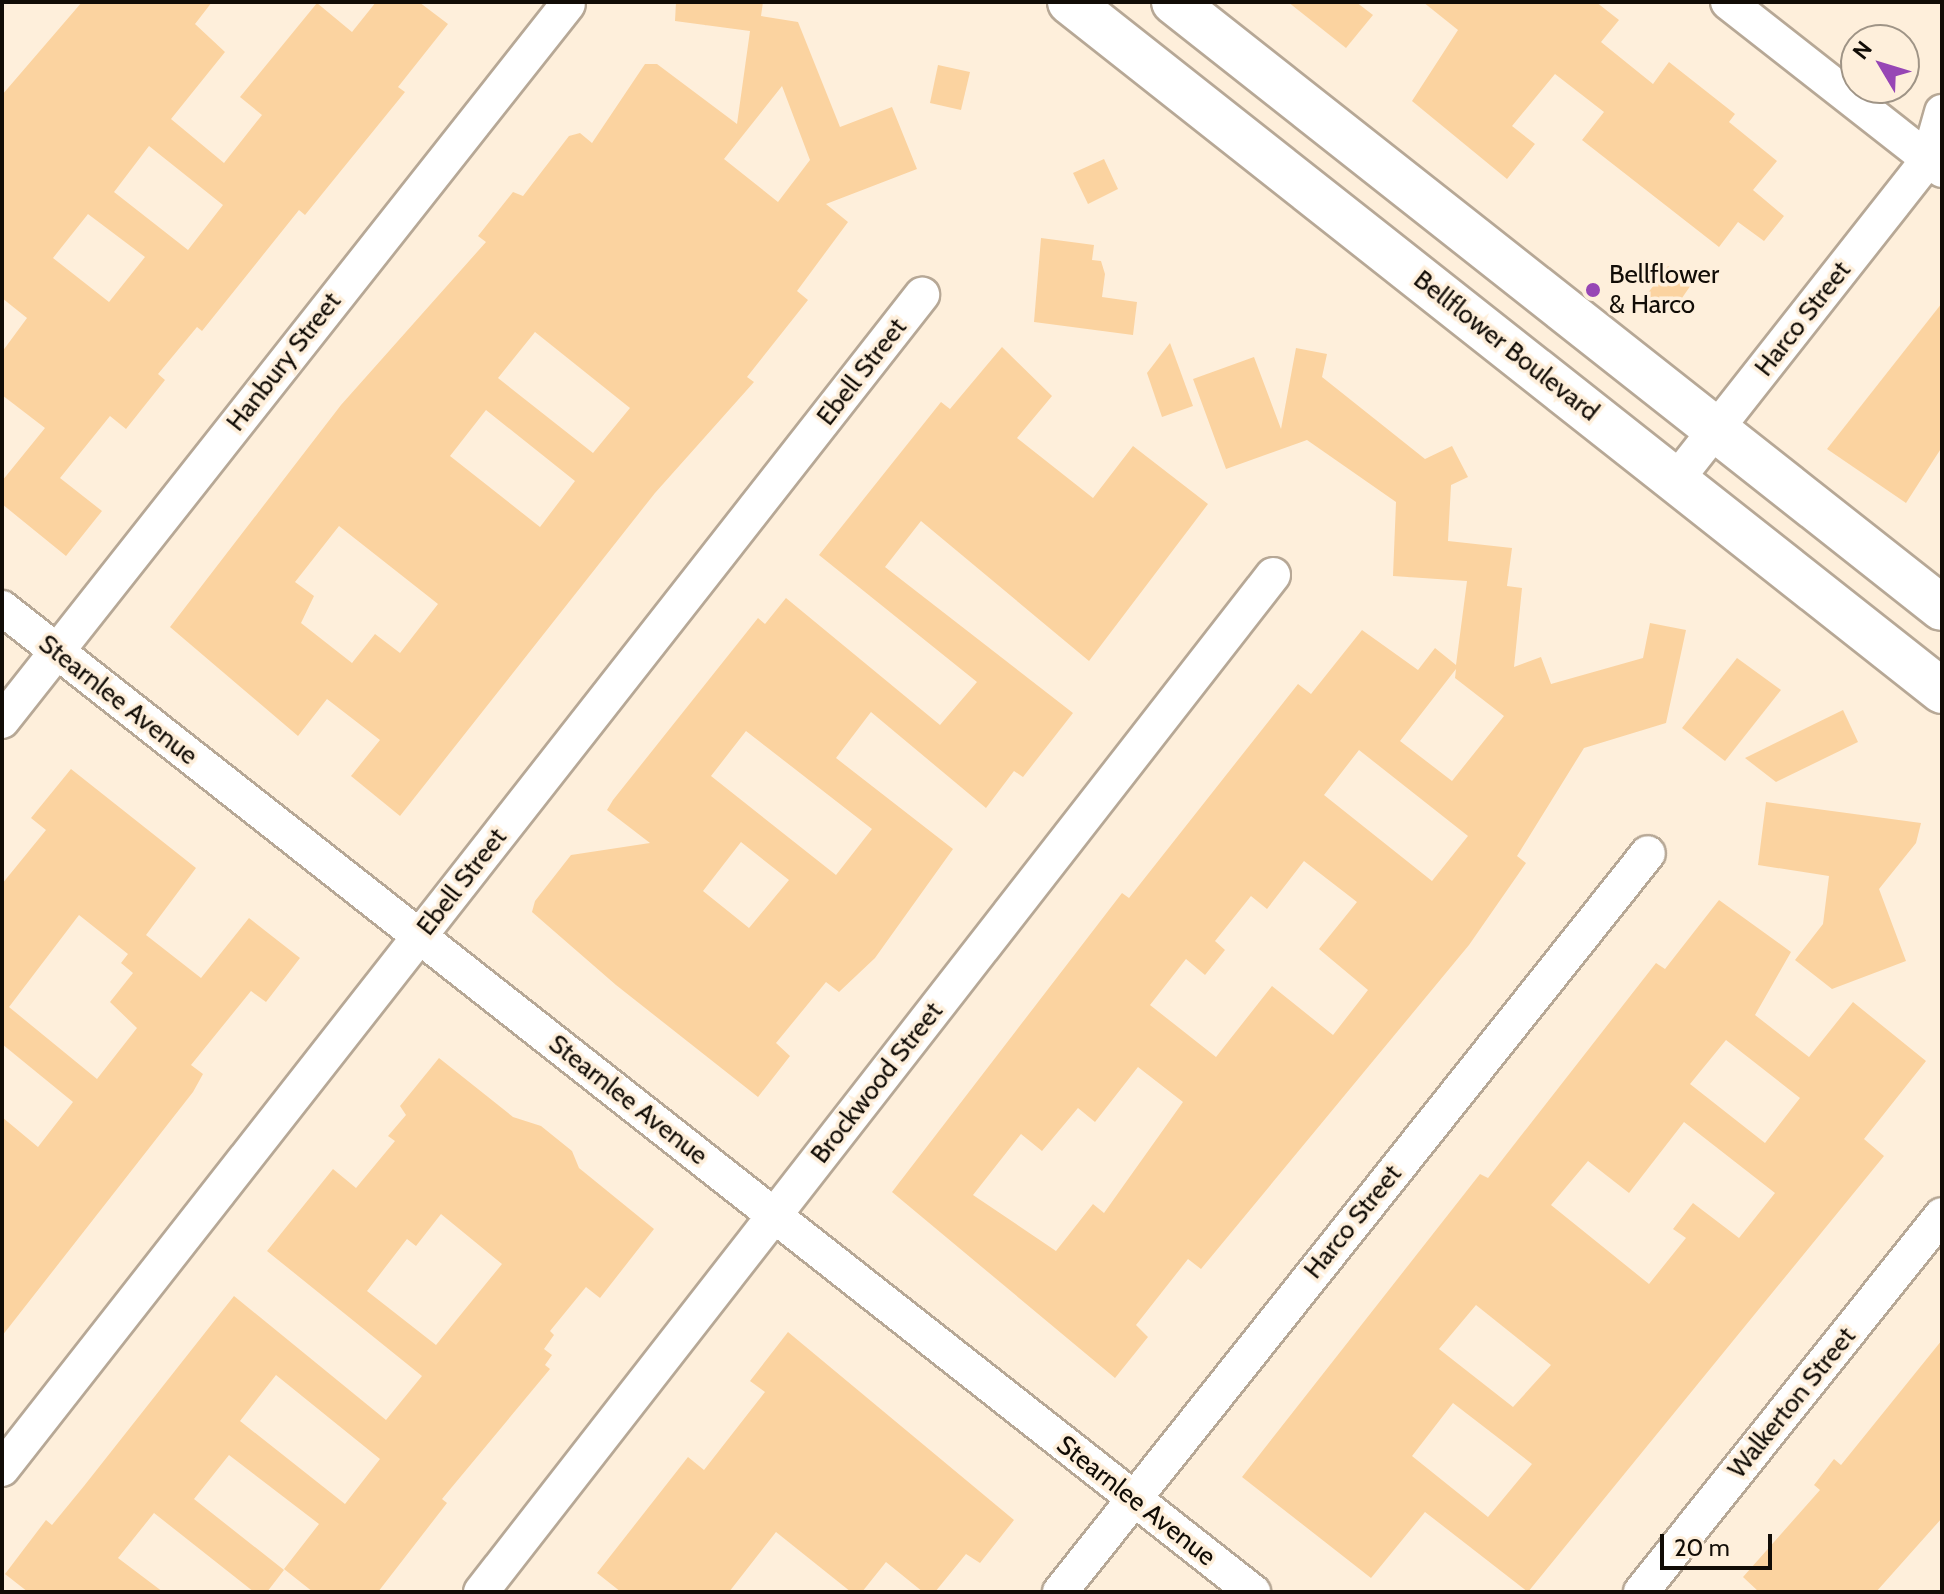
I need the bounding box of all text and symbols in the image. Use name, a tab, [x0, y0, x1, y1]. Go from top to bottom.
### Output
north arrow	[1840, 24, 1920, 104]
text: N	[1847, 36, 1878, 65]
street label: Harco Street	[1749, 255, 1857, 383]
place label: Bellflower & Harco	[1609, 259, 1719, 320]
street label: Bellflower Boulevard	[1407, 264, 1605, 428]
marker: Bellflower & Harco	[1584, 281, 1602, 299]
street label: Hanbury Street	[220, 287, 348, 437]
street label: Ebell Street	[811, 312, 913, 432]
street label: Stearnlee Avenue	[32, 628, 204, 772]
street label: Ebell Street	[411, 822, 513, 942]
street label: Brockwood Street	[805, 996, 949, 1170]
street label: Stearnlee Avenue	[542, 1028, 714, 1172]
street label: Harco Street	[1298, 1159, 1408, 1285]
street label: Walkerton Street	[1722, 1321, 1862, 1485]
street label: Stearnlee Avenue	[1050, 1429, 1222, 1573]
scale bar	[1664, 1518, 1776, 1568]
text: 20 m	[1674, 1533, 1730, 1562]

